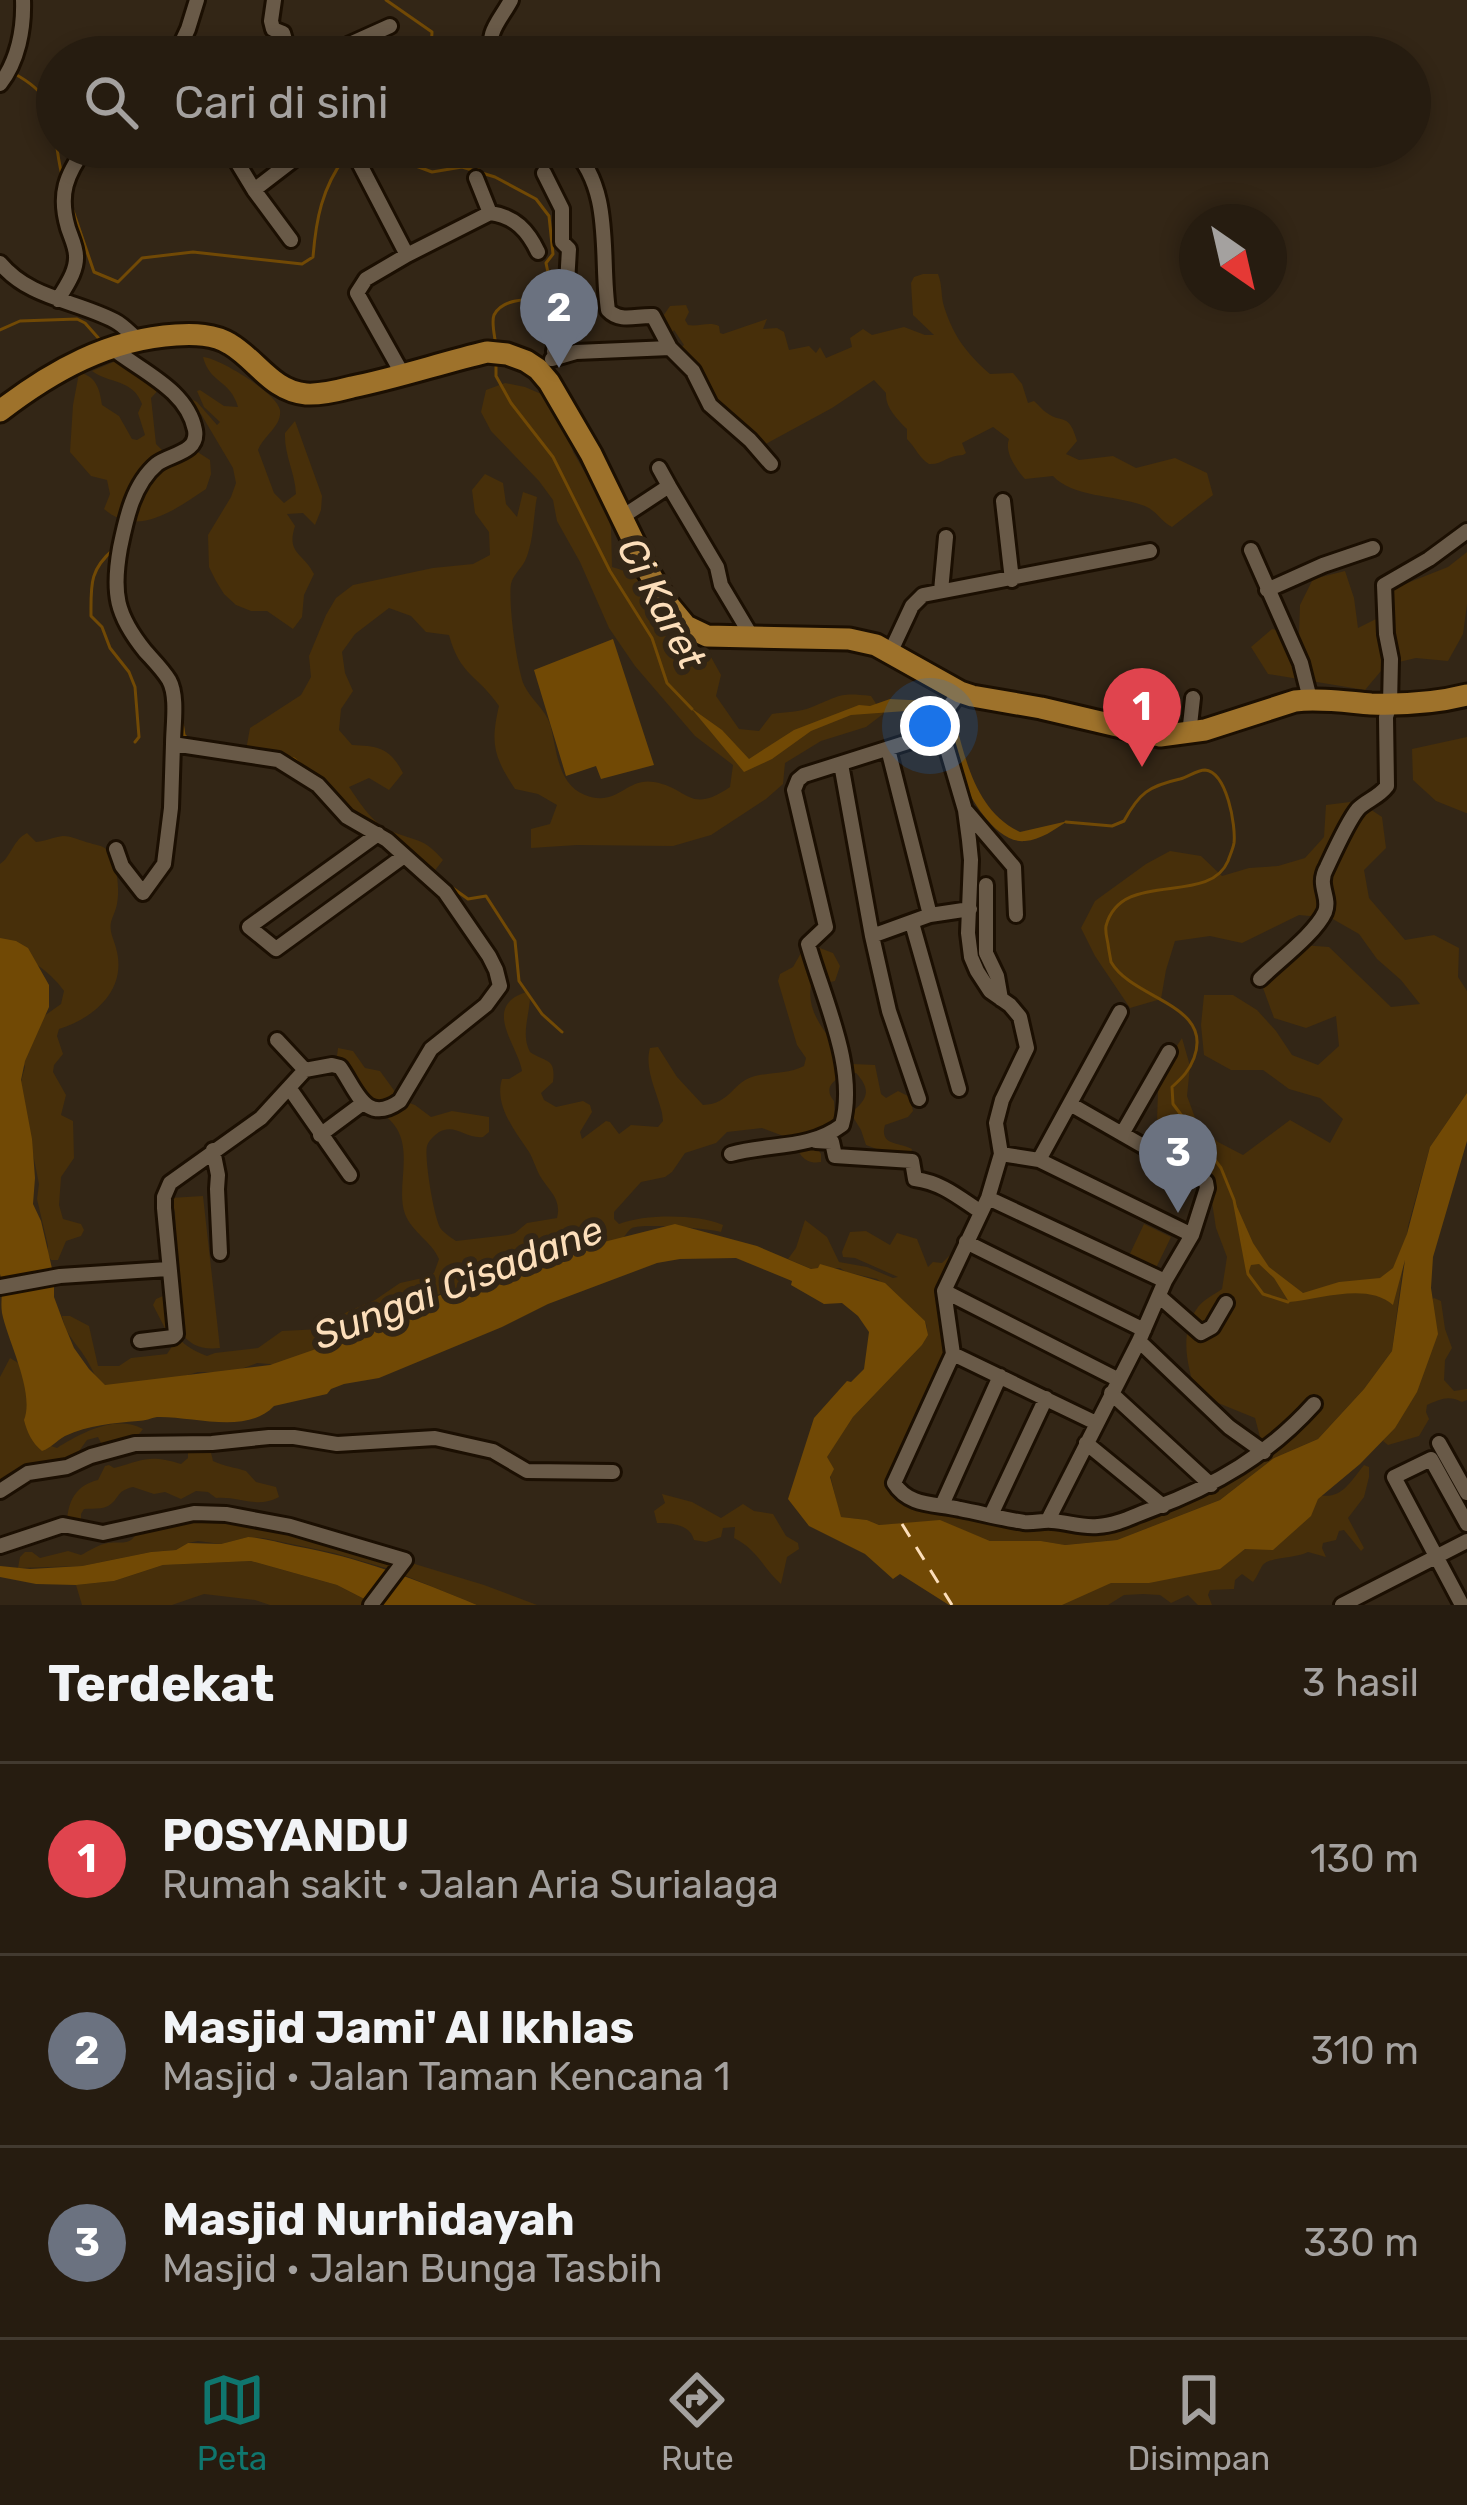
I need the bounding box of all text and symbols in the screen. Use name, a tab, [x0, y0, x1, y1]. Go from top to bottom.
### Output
search box	[36, 36, 1431, 168]
icon: search	[78, 69, 144, 135]
text: Cari di sini	[174, 76, 389, 129]
north arrow	[1179, 204, 1287, 312]
pin: 2	[520, 269, 598, 368]
water label: Ci Karet	[607, 530, 715, 678]
pin: 1	[1103, 668, 1181, 767]
your location	[900, 696, 960, 756]
pin: 3	[1139, 1114, 1217, 1213]
water label: Sungai Cisadane	[307, 1207, 610, 1359]
text: Terdekat	[48, 1653, 274, 1714]
text: 3 hasil	[1302, 1660, 1419, 1706]
text: POSYANDU	[162, 1809, 409, 1862]
text: 1	[77, 1836, 97, 1882]
text: 130 m	[1310, 1836, 1419, 1882]
text: Rumah sakit · Jalan Aria Surialaga	[162, 1862, 779, 1908]
text: Masjid Jami' Al Ikhlas	[162, 2001, 634, 2054]
text: 2	[74, 2028, 100, 2074]
text: 310 m	[1311, 2028, 1419, 2074]
text: Masjid · Jalan Taman Kencana 1	[162, 2054, 730, 2100]
text: Masjid Nurhidayah	[162, 2193, 575, 2246]
text: 3	[74, 2220, 100, 2266]
text: 330 m	[1303, 2220, 1419, 2266]
text: Masjid · Jalan Bunga Tasbih	[162, 2246, 663, 2292]
tab: Peta	[197, 2367, 267, 2478]
tab: Rute	[661, 2367, 734, 2478]
tab: Disimpan	[1127, 2367, 1270, 2478]

